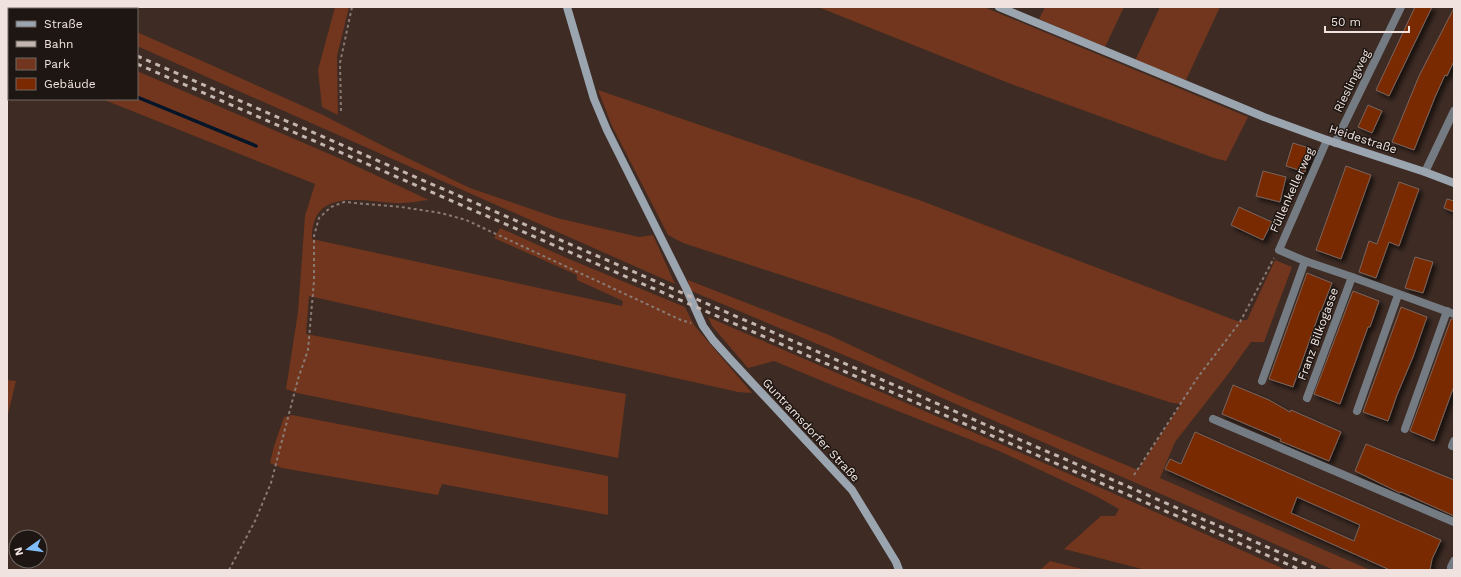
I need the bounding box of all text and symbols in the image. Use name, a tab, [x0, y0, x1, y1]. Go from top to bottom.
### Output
legend	[8, 8, 138, 100]
scale bar	[1325, 8, 1409, 34]
text: 50 m	[1331, 15, 1361, 29]
text: Straße	[44, 17, 83, 31]
text: Bahn	[44, 37, 73, 51]
street label: Rieslingweg	[1331, 47, 1373, 115]
text: Park	[44, 57, 70, 71]
text: Gebäude	[44, 77, 96, 91]
street label: Heidestraße	[1327, 121, 1399, 157]
street label: Füllenkellerweg	[1267, 145, 1317, 235]
street label: Franz Bilkogasse	[1295, 286, 1341, 382]
street label: Guntramsdorfer Straße	[759, 375, 863, 485]
north arrow	[8, 529, 48, 569]
text: N	[11, 546, 26, 557]

